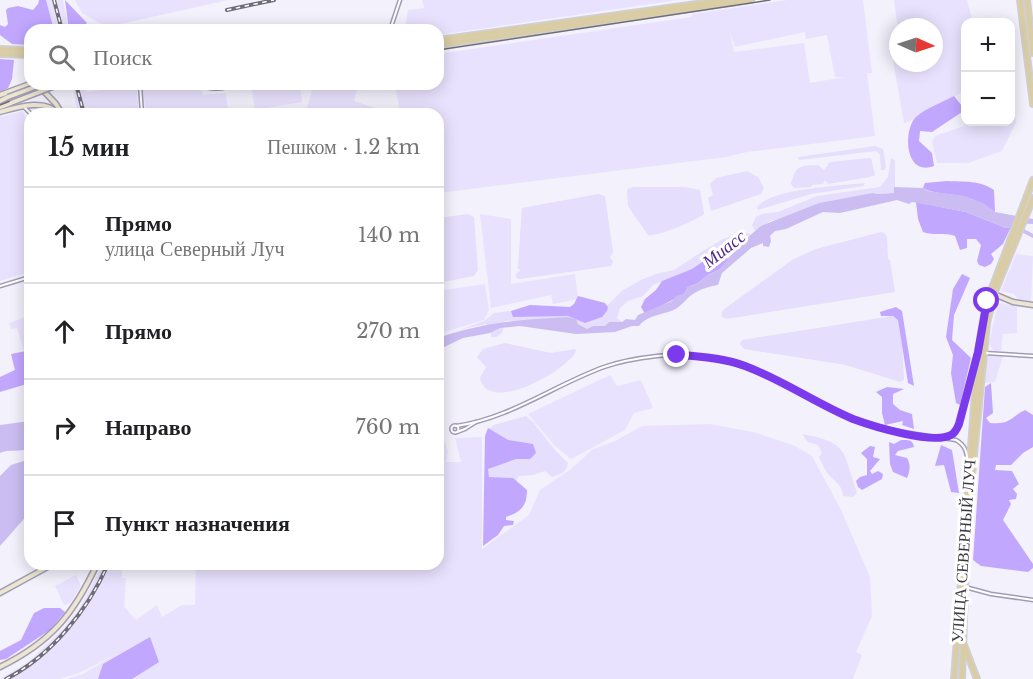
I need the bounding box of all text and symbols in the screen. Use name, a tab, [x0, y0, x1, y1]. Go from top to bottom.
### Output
north arrow	[889, 18, 943, 72]
map controls	[961, 18, 1015, 126]
button: +	[961, 18, 1015, 72]
search box	[24, 24, 444, 90]
icon: search	[45, 41, 78, 74]
text: Поиск	[93, 44, 152, 71]
button: −	[961, 72, 1015, 126]
text: 15 мин	[48, 131, 129, 163]
text: Пешком · 1.2 km	[267, 135, 420, 159]
text: Прямо	[105, 210, 172, 237]
icon: ahead	[48, 219, 81, 252]
text: 140 m	[358, 223, 420, 247]
water label: Миасс	[697, 225, 750, 273]
text: улица Северный Луч	[105, 237, 285, 261]
route start	[973, 287, 999, 313]
icon: ahead	[48, 315, 81, 348]
text: Прямо	[105, 318, 172, 345]
text: 270 m	[356, 319, 420, 343]
route end	[663, 341, 689, 367]
icon: right	[48, 411, 81, 444]
text: Направо	[105, 414, 191, 441]
text: 760 m	[356, 415, 420, 439]
street label: УЛИЦА СЕВЕРНЫЙ ЛУЧ	[947, 459, 979, 643]
icon: arrive	[48, 507, 81, 540]
text: Пункт назначения	[105, 510, 290, 537]

